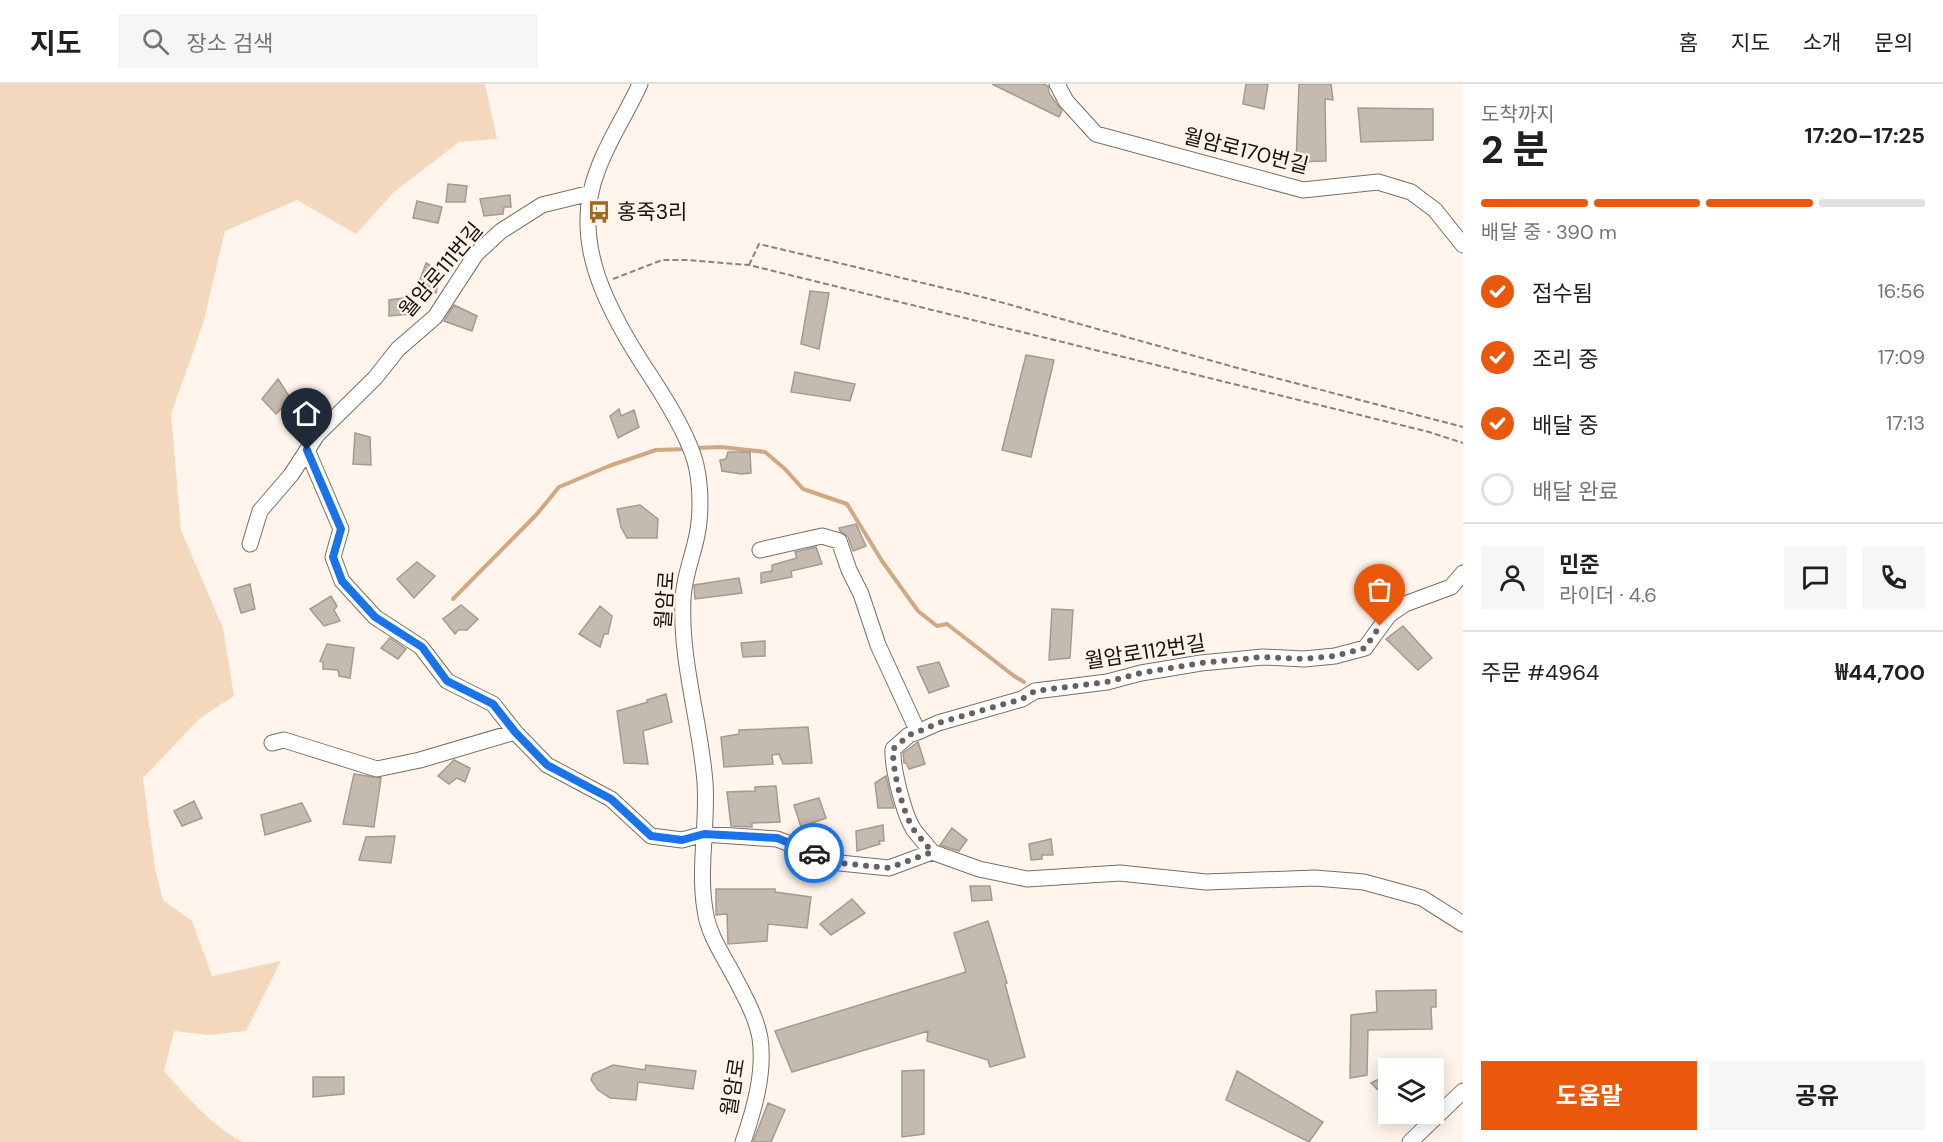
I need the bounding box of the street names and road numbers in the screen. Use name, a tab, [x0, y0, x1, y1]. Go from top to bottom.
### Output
street label: 월암로170번길	[1180, 122, 1312, 180]
street label: 월암로111번길	[393, 216, 489, 324]
street label: 월암로	[649, 570, 681, 630]
street label: 월암로112번길	[1083, 629, 1207, 675]
street label: 월암로	[715, 1056, 751, 1118]

